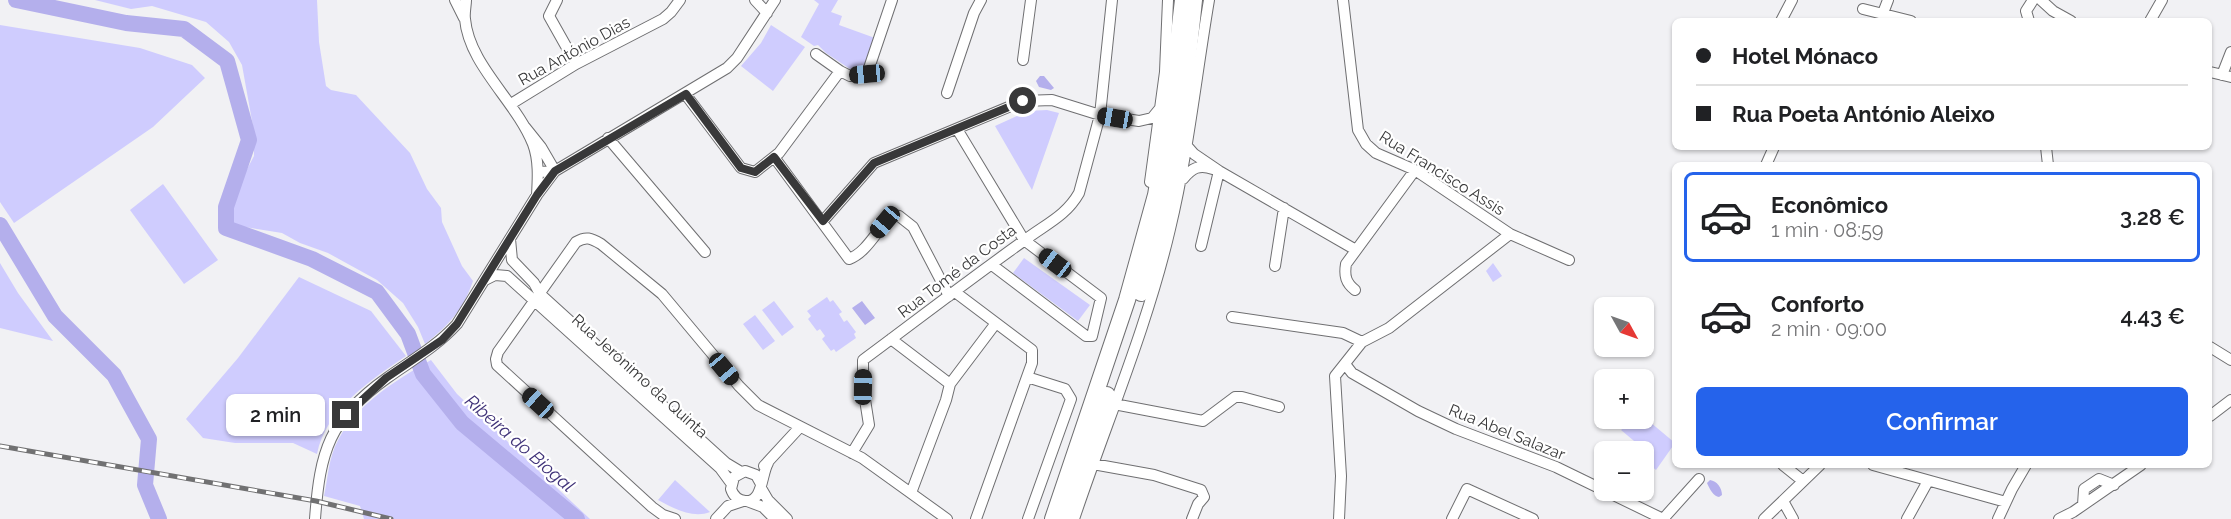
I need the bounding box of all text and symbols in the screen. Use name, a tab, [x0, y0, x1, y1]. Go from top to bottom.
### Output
street label: Rua António Dias	[515, 12, 633, 90]
text: Hotel Mónaco	[1732, 43, 1878, 69]
car	[848, 63, 886, 85]
route start	[1009, 87, 1036, 114]
text: Rua Poeta António Aleixo	[1732, 101, 1995, 127]
car	[1096, 106, 1134, 130]
street label: Rua Francisco Assis	[1376, 127, 1508, 219]
icon: car	[1699, 190, 1753, 244]
text: Econômico	[1771, 192, 1888, 218]
car	[867, 202, 903, 242]
text: 3.28 €	[2120, 204, 2185, 230]
text: 1 min · 08:59	[1771, 218, 1884, 242]
street label: Rua Tomé da Costa	[894, 220, 1020, 322]
car	[1035, 245, 1075, 281]
icon: car	[1699, 289, 1753, 343]
text: Conforto	[1771, 291, 1864, 317]
north arrow	[1594, 297, 1654, 357]
map controls	[1594, 297, 1654, 501]
text: 4.43 €	[2120, 303, 2185, 329]
street label: Rua Jerónimo da Quinta	[568, 310, 712, 442]
text: 2 min · 09:00	[1771, 317, 1887, 341]
car	[706, 349, 742, 389]
car	[854, 369, 872, 405]
button: +	[1594, 369, 1654, 429]
car	[519, 384, 557, 422]
button: Confirmar	[1696, 387, 2188, 456]
water label: Ribeira do Biogal	[461, 390, 579, 496]
callout: 2 min	[226, 394, 325, 436]
street label: Rua Abel Salazar	[1446, 400, 1568, 464]
route end	[332, 401, 359, 428]
text: 2 min	[250, 403, 301, 427]
button: −	[1594, 441, 1654, 501]

